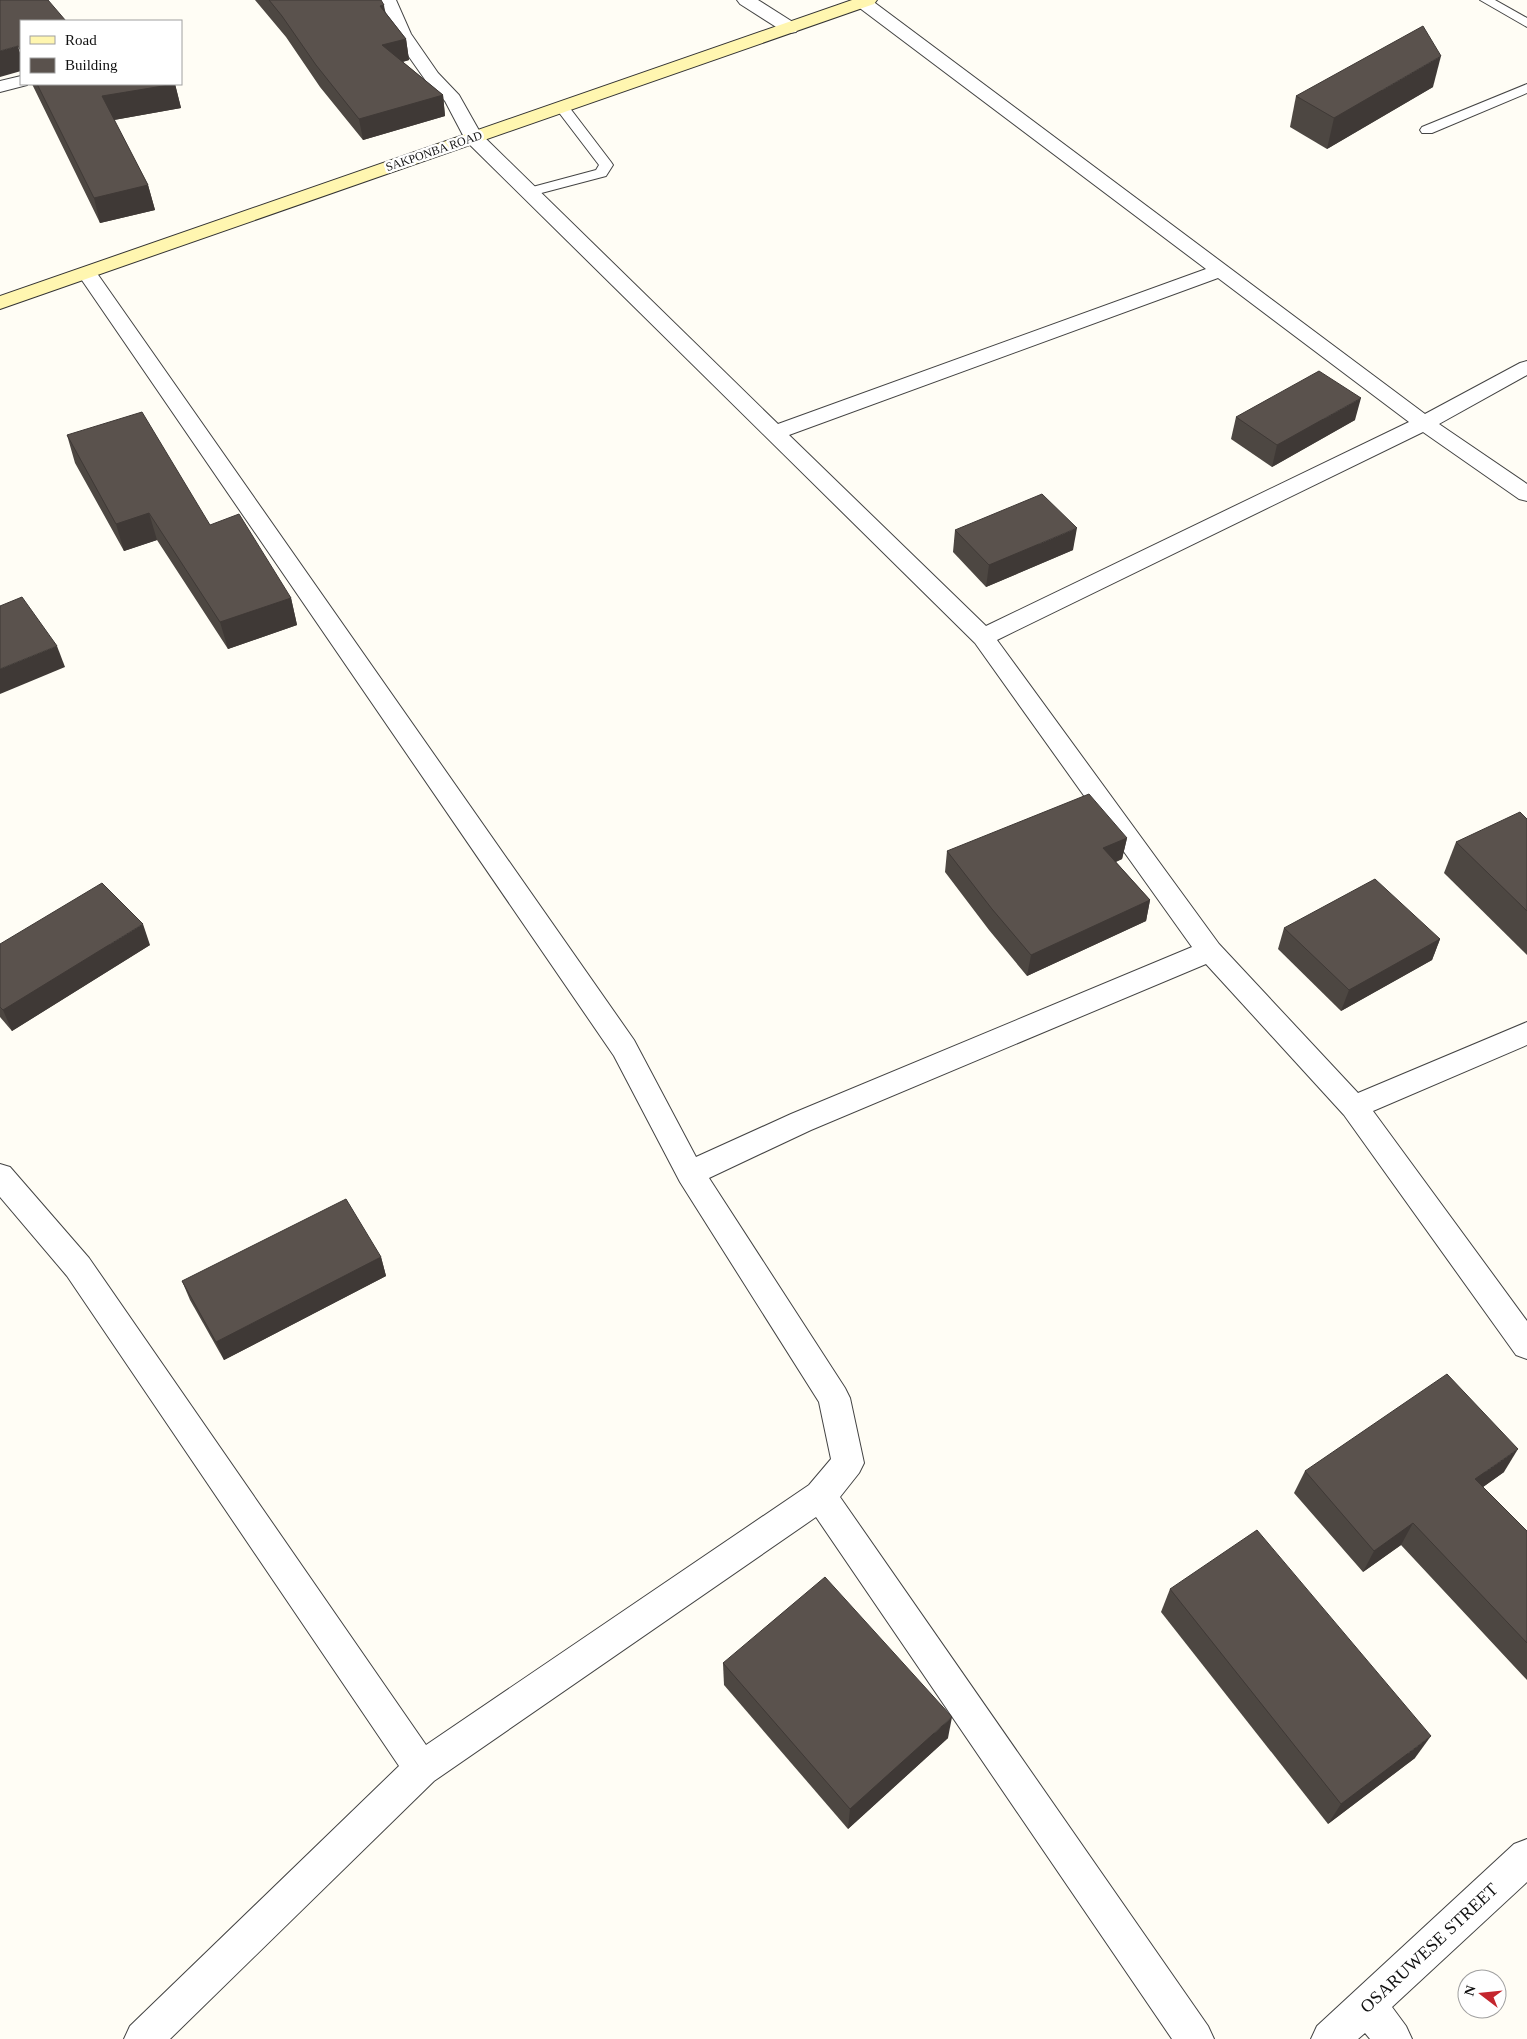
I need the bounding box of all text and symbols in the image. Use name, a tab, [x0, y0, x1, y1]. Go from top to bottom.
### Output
legend	[20, 20, 182, 85]
text: Road	[65, 32, 97, 48]
text: Building	[65, 57, 118, 73]
street label: SAKPONBA ROAD	[384, 128, 484, 174]
street label: OSARUWESE STREET	[1356, 1879, 1502, 2017]
north arrow	[1457, 1969, 1507, 2019]
text: N	[1461, 1984, 1479, 1997]

